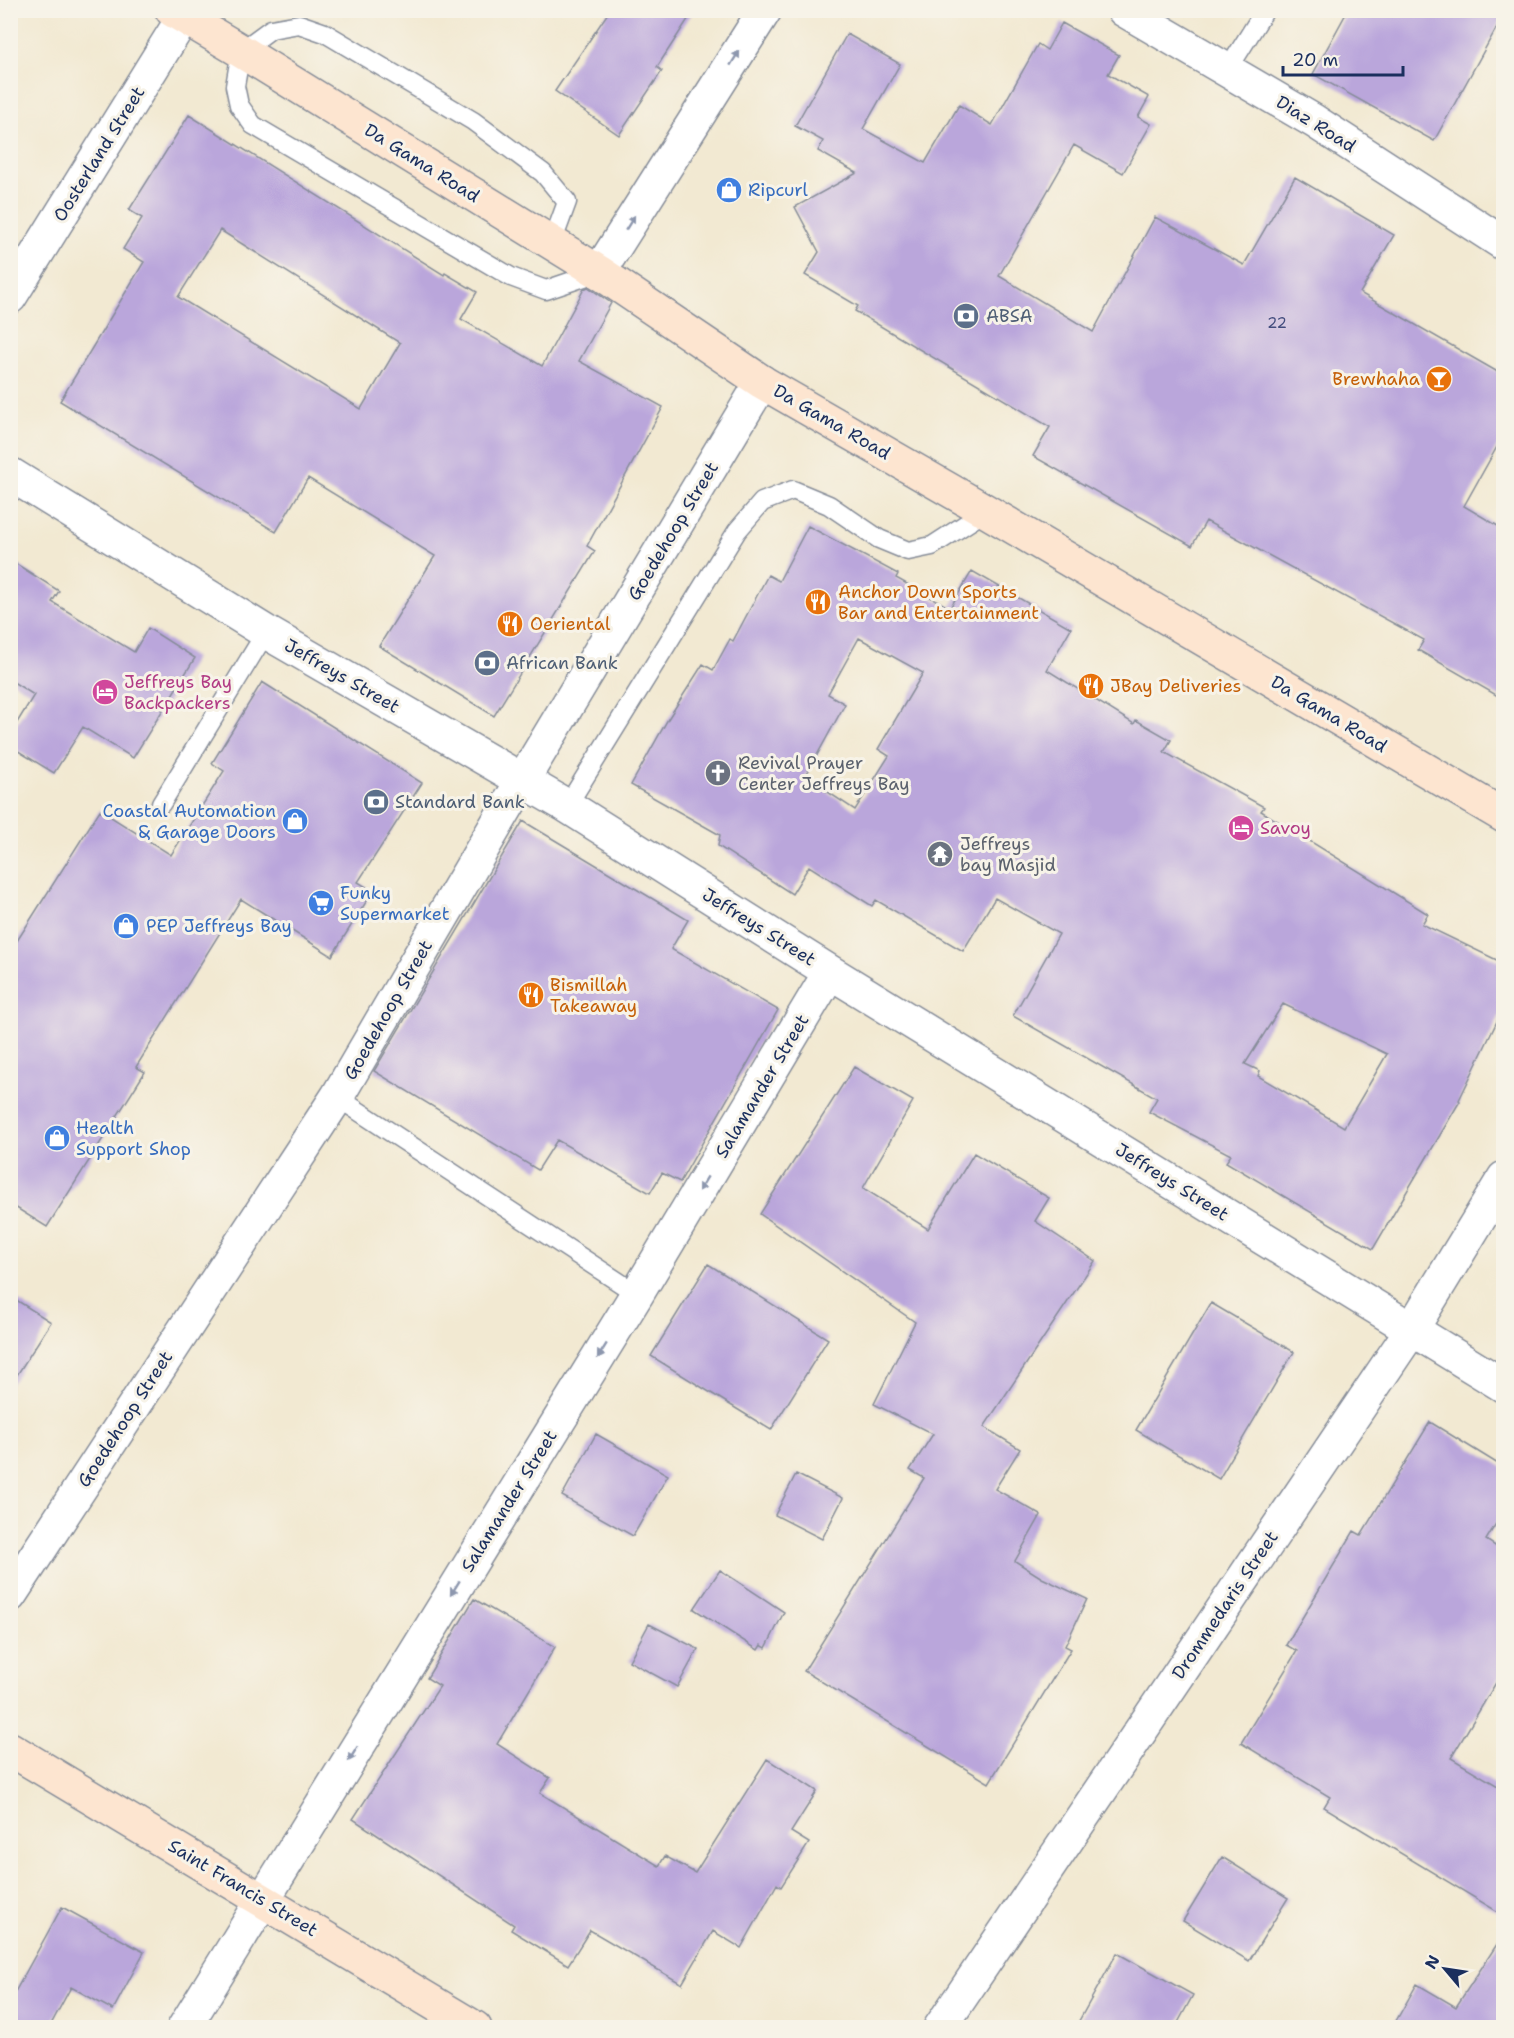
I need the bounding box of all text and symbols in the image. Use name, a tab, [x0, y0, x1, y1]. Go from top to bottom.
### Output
scale bar	[1283, 39, 1403, 77]
text: 20 m	[1292, 48, 1338, 72]
one-way arrow	[729, 50, 740, 66]
street label: Oosterland Street	[48, 82, 150, 226]
street label: Diaz Road	[1271, 90, 1361, 158]
street label: Da Gama Road	[360, 118, 484, 208]
shop icon: Ripcurl	[714, 175, 744, 205]
place label: Ripcurl	[748, 178, 808, 202]
one-way arrow	[624, 215, 635, 231]
bank icon: ABSA	[951, 301, 981, 331]
place label: ABSA	[986, 304, 1033, 328]
house number: 22	[1267, 313, 1287, 333]
bar icon: Brewhaha	[1424, 364, 1454, 394]
place label: Brewhaha	[1332, 367, 1420, 391]
street label: Da Gama Road	[769, 379, 895, 465]
street label: Goedehoop Street	[622, 457, 724, 605]
place label: Anchor Down Sports Bar and Entertainment	[838, 580, 1039, 625]
restaurant icon: Anchor Down Sports Bar and Entertainment	[803, 587, 833, 617]
restaurant icon: Oeriental	[495, 609, 525, 639]
place label: Oeriental	[530, 612, 611, 636]
street label: Jeffreys Street	[280, 633, 404, 719]
bank icon: African Bank	[472, 648, 502, 678]
place label: African Bank	[506, 651, 618, 675]
place label: Jeffreys Bay Backpackers	[124, 670, 232, 715]
street label: Da Gama Road	[1266, 670, 1392, 758]
restaurant icon: JBay Deliveries	[1076, 671, 1106, 701]
place label: JBay Deliveries	[1110, 674, 1242, 698]
hotel icon: Jeffreys Bay Backpackers	[90, 677, 120, 707]
place label: Revival Prayer Center Jeffreys Bay	[738, 751, 910, 796]
church icon: Revival Prayer Center Jeffreys Bay	[703, 758, 733, 788]
bank icon: Standard Bank	[361, 787, 391, 817]
place label: Standard Bank	[395, 790, 525, 814]
place label: Coastal Automation & Garage Doors	[103, 799, 276, 844]
shop icon: Coastal Automation & Garage Doors	[280, 806, 310, 836]
hotel icon: Savoy	[1226, 813, 1256, 843]
place label: Savoy	[1260, 816, 1311, 840]
place label: Jeffreys bay Masjid	[960, 832, 1056, 877]
temple icon: Jeffreys bay Masjid	[925, 839, 955, 869]
place label: Funky Supermarket	[340, 881, 450, 926]
street label: Jeffreys Street	[698, 883, 820, 972]
supermarket icon: Funky Supermarket	[306, 888, 336, 918]
shop icon: PEP Jeffreys Bay	[111, 911, 141, 941]
place label: PEP Jeffreys Bay	[146, 914, 292, 938]
street label: Goedehoop Street	[338, 936, 438, 1084]
place label: Bismillah Takeaway	[550, 973, 637, 1018]
restaurant icon: Bismillah Takeaway	[516, 980, 546, 1010]
street label: Salamander Street	[710, 1010, 815, 1162]
place label: Health Support Shop	[76, 1116, 191, 1161]
shop icon: Health Support Shop	[42, 1123, 72, 1153]
street label: Jeffreys Street	[1111, 1138, 1233, 1227]
one-way arrow	[697, 1176, 708, 1192]
one-way arrow	[596, 1343, 607, 1359]
street label: Goedehoop Street	[72, 1346, 178, 1492]
street label: Salamander Street	[455, 1425, 563, 1577]
street label: Drommedaris Street	[1166, 1526, 1284, 1684]
one-way arrow	[450, 1580, 461, 1596]
one-way arrow	[347, 1746, 358, 1762]
street label: Saint Francis Street	[164, 1834, 322, 1942]
north arrow	[1415, 1939, 1475, 1999]
text: N	[1420, 1951, 1445, 1973]

